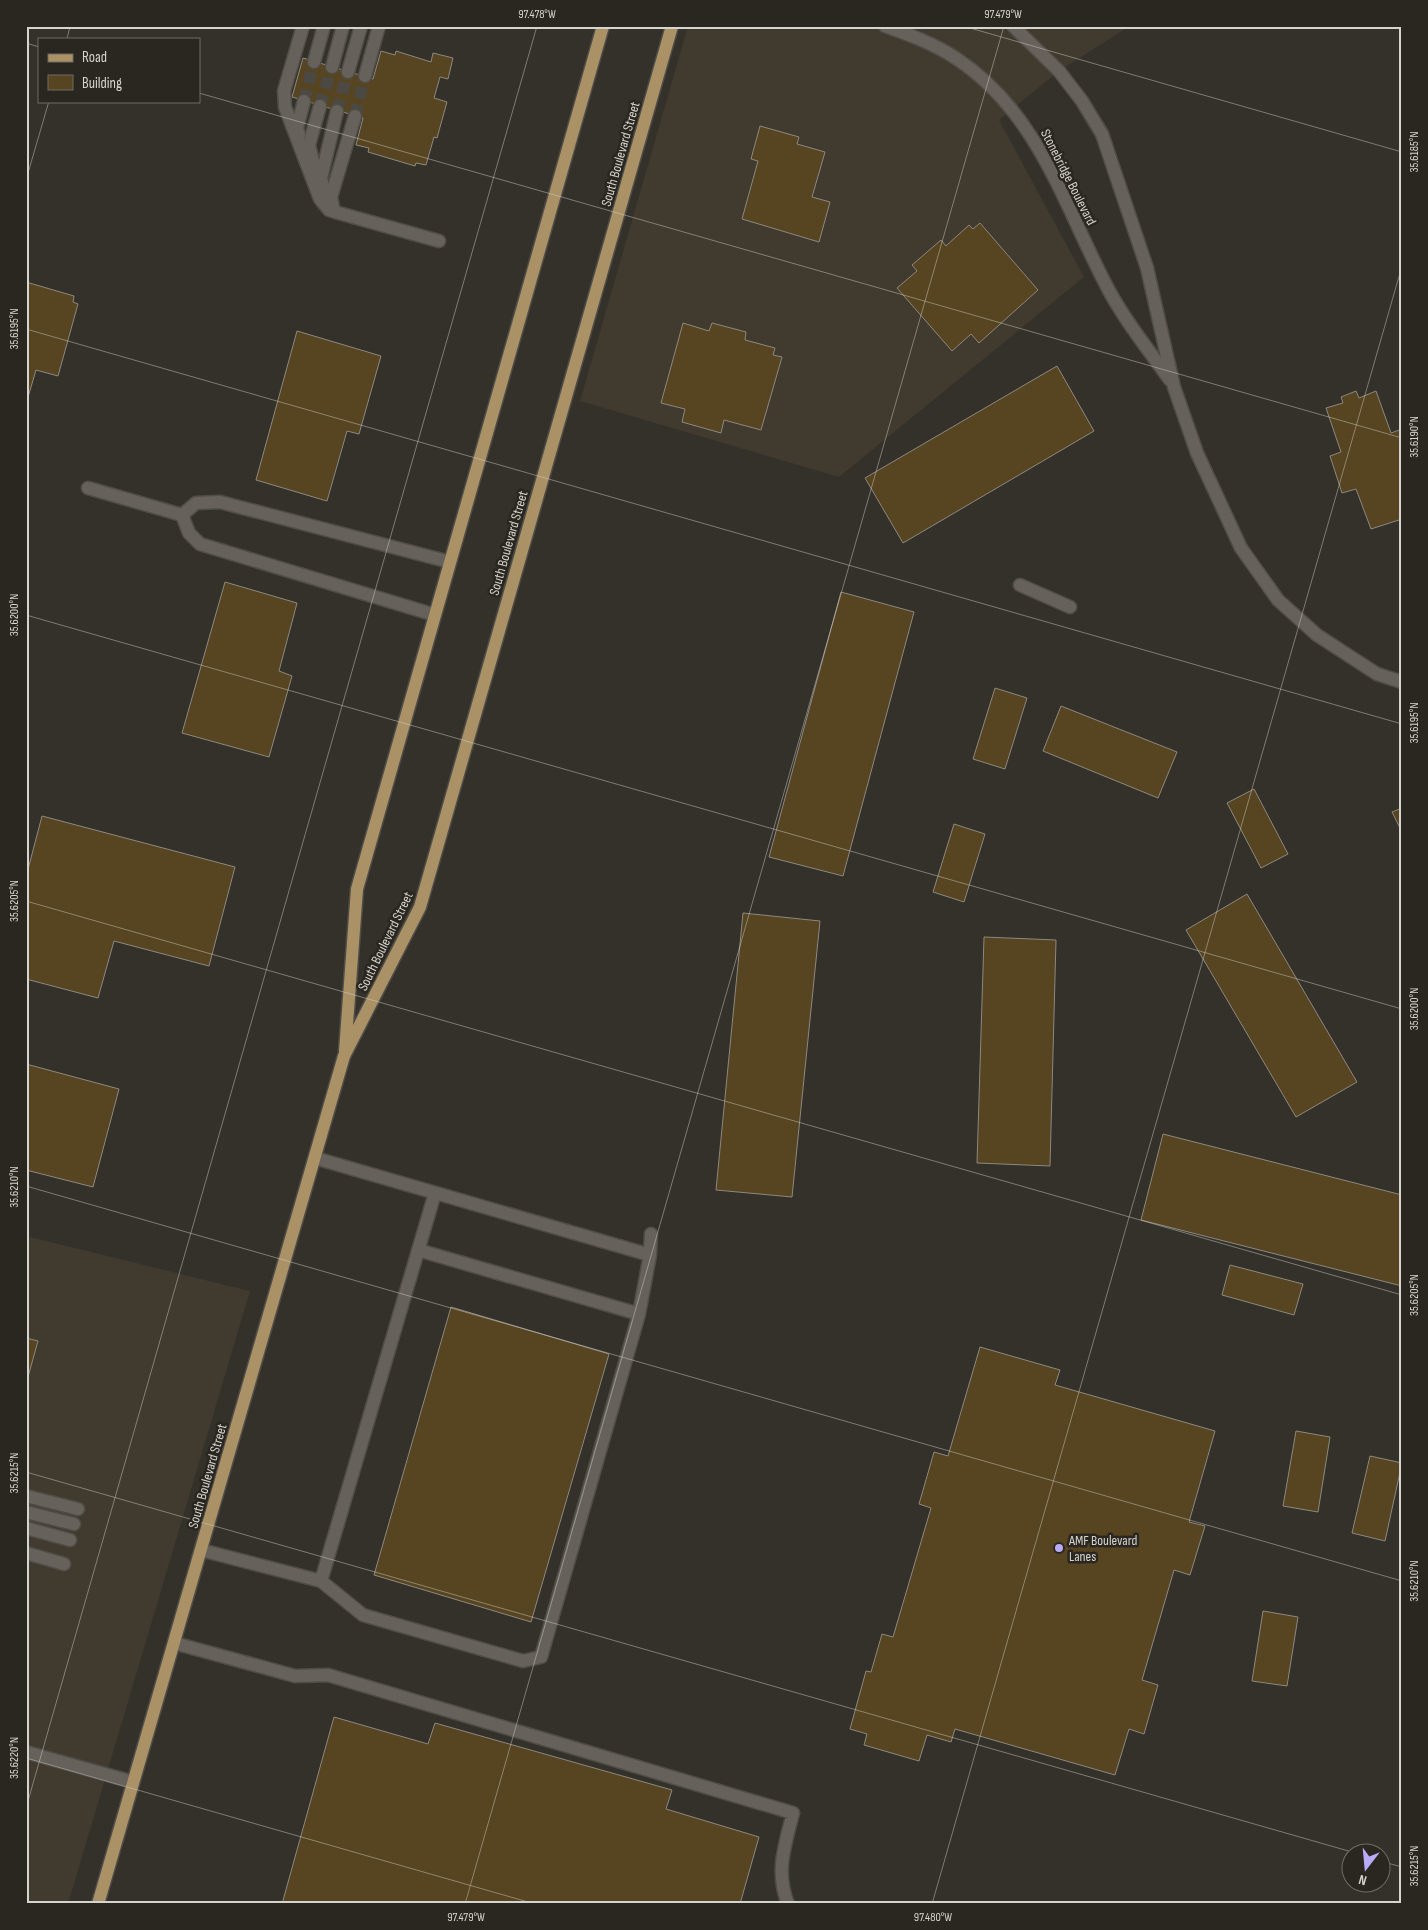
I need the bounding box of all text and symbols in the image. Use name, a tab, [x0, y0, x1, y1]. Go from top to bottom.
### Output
text: 97.478°W	[518, 7, 556, 22]
text: 97.479°W	[984, 7, 1022, 22]
legend	[38, 38, 200, 102]
text: Road	[82, 48, 107, 67]
text: Building	[82, 74, 122, 93]
street label: South Boulevard Street	[597, 100, 644, 208]
street label: Stonebridge Boulevard	[1037, 126, 1100, 228]
text: 35.6185°N	[1407, 131, 1422, 173]
text: 35.6195°N	[7, 308, 22, 350]
text: 35.6190°N	[1407, 416, 1422, 458]
street label: South Boulevard Street	[485, 489, 532, 597]
text: 35.6200°N	[7, 594, 22, 636]
text: 35.6195°N	[1407, 702, 1422, 744]
text: 35.6205°N	[7, 880, 22, 922]
street label: South Boulevard Street	[354, 889, 417, 994]
text: 35.6200°N	[1407, 988, 1422, 1030]
text: 35.6210°N	[7, 1166, 22, 1208]
text: 35.6205°N	[1407, 1274, 1422, 1316]
street label: South Boulevard Street	[184, 1422, 231, 1530]
text: 35.6215°N	[7, 1453, 22, 1493]
place label: AMF Boulevard Lanes	[1068, 1532, 1137, 1565]
marker: AMF Boulevard Lanes	[1053, 1542, 1065, 1554]
text: 35.6210°N	[1407, 1560, 1422, 1602]
text: 35.6220°N	[7, 1737, 22, 1779]
north arrow	[1340, 1842, 1390, 1892]
text: 35.6215°N	[1407, 1846, 1422, 1886]
text: N	[1357, 1871, 1368, 1889]
text: 97.479°W	[447, 1910, 485, 1925]
text: 97.480°W	[914, 1910, 952, 1925]

